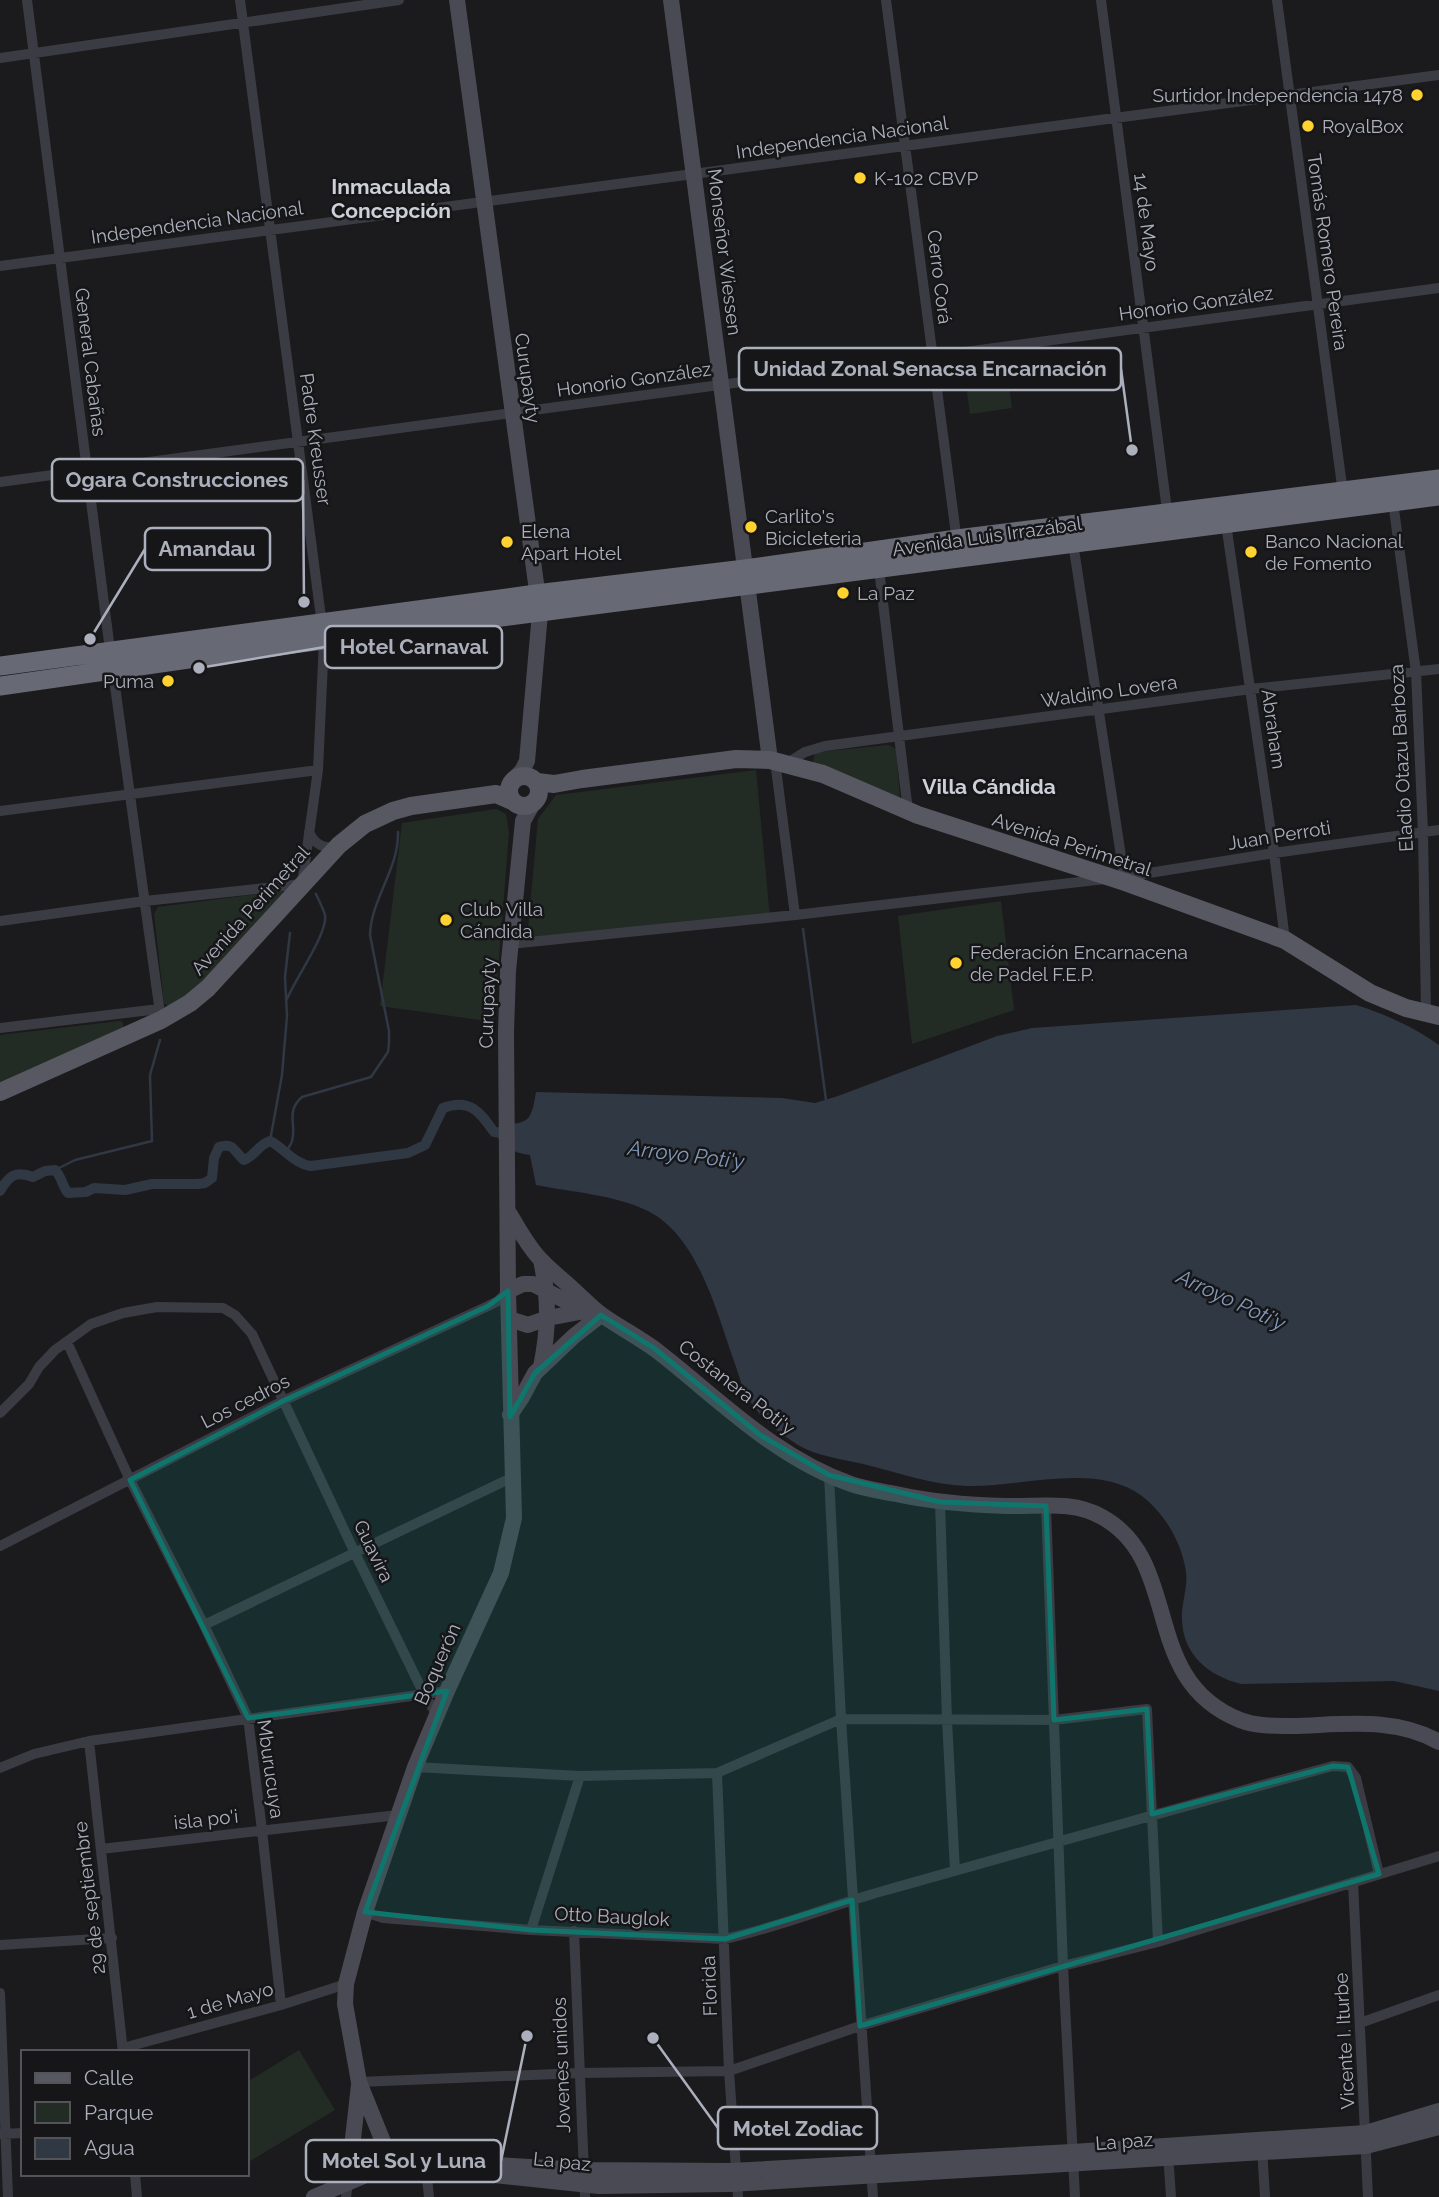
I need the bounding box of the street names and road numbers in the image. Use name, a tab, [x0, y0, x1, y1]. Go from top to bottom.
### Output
street label: Independencia Nacional	[735, 111, 950, 163]
street label: Tomás Romero Pereira	[1303, 152, 1353, 352]
street label: Monseñor Wiessen	[704, 167, 746, 337]
street label: 14 de Mayo	[1130, 172, 1164, 272]
street label: Independencia Nacional	[90, 196, 305, 248]
street label: Cerro Corá	[923, 229, 957, 325]
street label: Honorio González	[1117, 281, 1275, 325]
street label: General Cabañas	[71, 286, 111, 438]
street label: Curupayty	[511, 331, 545, 425]
street label: Honorio González	[555, 357, 713, 401]
street label: Padre Kreusser	[296, 371, 336, 507]
street label: Avenida Luis Irrazábal	[891, 512, 1084, 560]
street label: Eladio Otazu Barboza	[1385, 664, 1417, 852]
street label: Waldino Lovera	[1039, 671, 1179, 711]
street label: Abraham	[1258, 688, 1290, 770]
street label: Avenida Perimetral	[990, 808, 1155, 880]
street label: Juan Perroti	[1226, 816, 1332, 854]
street label: Avenida Perimetral	[186, 840, 314, 979]
street label: Curupayty	[474, 957, 500, 1049]
street label: Costanera Poti'y	[674, 1335, 800, 1439]
street label: Los cedros	[197, 1369, 293, 1433]
street label: Guavira	[350, 1516, 398, 1586]
street label: Boquerón	[409, 1620, 465, 1708]
street label: Mburucuya	[253, 1718, 289, 1820]
street label: isla po'i	[173, 1805, 239, 1833]
street label: 29 de septiembre	[69, 1820, 109, 1976]
street label: Otto Bauglok	[554, 1902, 670, 1930]
street label: Florida	[697, 1955, 721, 2017]
street label: Vicente I. Iturbe	[1329, 1972, 1359, 2110]
street label: 1 de Mayo	[184, 1977, 276, 2023]
street label: Jovenes unidos	[548, 1997, 574, 2133]
street label: La paz	[1094, 2128, 1154, 2154]
street label: La paz	[532, 2147, 592, 2175]

